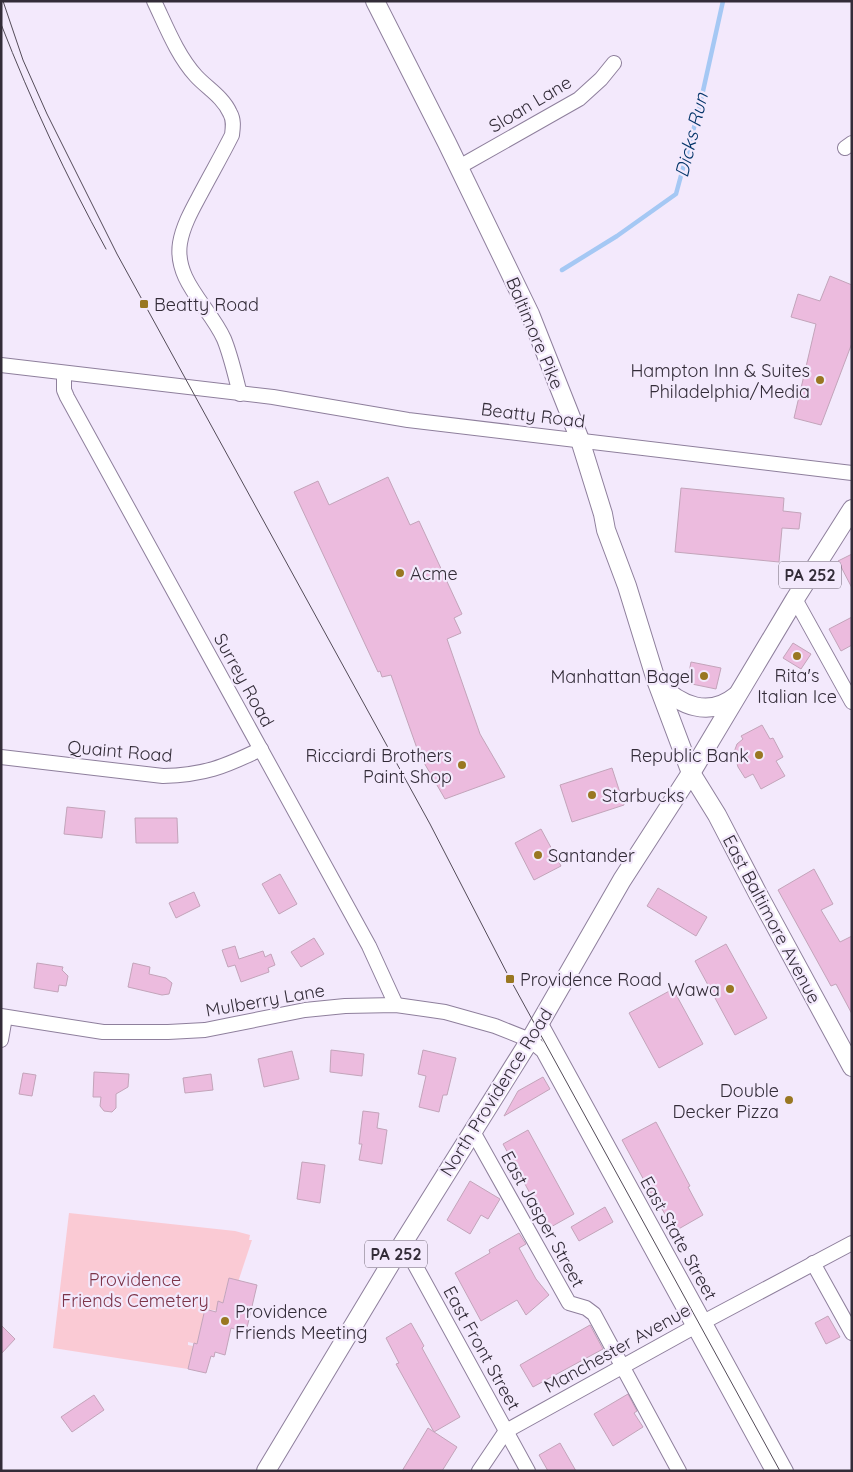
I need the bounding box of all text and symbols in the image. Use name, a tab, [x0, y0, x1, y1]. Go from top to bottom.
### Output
street label: Sloan Lane	[485, 70, 575, 138]
water label: Dicks Run	[669, 89, 713, 180]
street label: Baltimore Pike	[501, 273, 569, 393]
place label: Beatty Road	[154, 293, 259, 316]
marker: Beatty Road	[138, 298, 150, 310]
place label: Hampton Inn & Suites Philadelphia/Media	[630, 359, 810, 403]
marker: Hampton Inn & Suites Philadelphia/Media	[814, 374, 826, 386]
street label: Beatty Road	[480, 397, 586, 433]
place label: Acme	[410, 562, 458, 585]
road number: PA 252	[779, 562, 841, 588]
marker: Acme	[394, 567, 406, 579]
street label: Surrey Road	[209, 629, 279, 731]
marker: Rita's Italian Ice	[791, 650, 803, 662]
place label: Rita's Italian Ice	[757, 664, 837, 708]
place label: Manhattan Bagel	[550, 665, 694, 688]
marker: Manhattan Bagel	[698, 670, 710, 682]
street label: Quaint Road	[67, 735, 173, 767]
place label: Ricciardi Brothers Paint Shop	[305, 744, 452, 788]
place label: Republic Bank	[630, 744, 749, 767]
marker: Republic Bank	[753, 749, 765, 761]
marker: Ricciardi Brothers Paint Shop	[456, 759, 468, 771]
place label: Starbucks	[602, 784, 685, 807]
marker: Starbucks	[586, 789, 598, 801]
street label: East Baltimore Avenue	[718, 831, 826, 1007]
place label: Santander	[548, 844, 635, 867]
marker: Santander	[532, 849, 544, 861]
place label: Providence Road	[520, 968, 662, 991]
marker: Providence Road	[504, 973, 516, 985]
street label: Mulberry Lane	[204, 978, 326, 1022]
place label: Wawa	[667, 978, 720, 1001]
marker: Wawa	[724, 983, 736, 995]
street label: North Providence Road	[435, 1004, 557, 1180]
place label: Double Decker Pizza	[672, 1079, 779, 1123]
marker: Double Decker Pizza	[783, 1094, 795, 1106]
street label: East Jasper Street	[496, 1147, 590, 1291]
street label: East State Street	[635, 1172, 723, 1304]
road number: PA 252	[365, 1240, 427, 1268]
park label: Providence Friends Cemetery	[61, 1268, 209, 1312]
street label: East Front Street	[438, 1282, 526, 1414]
street label: Manchester Avenue	[540, 1298, 694, 1398]
place label: Providence Friends Meeting	[235, 1300, 367, 1344]
marker: Providence Friends Meeting	[219, 1315, 231, 1327]

